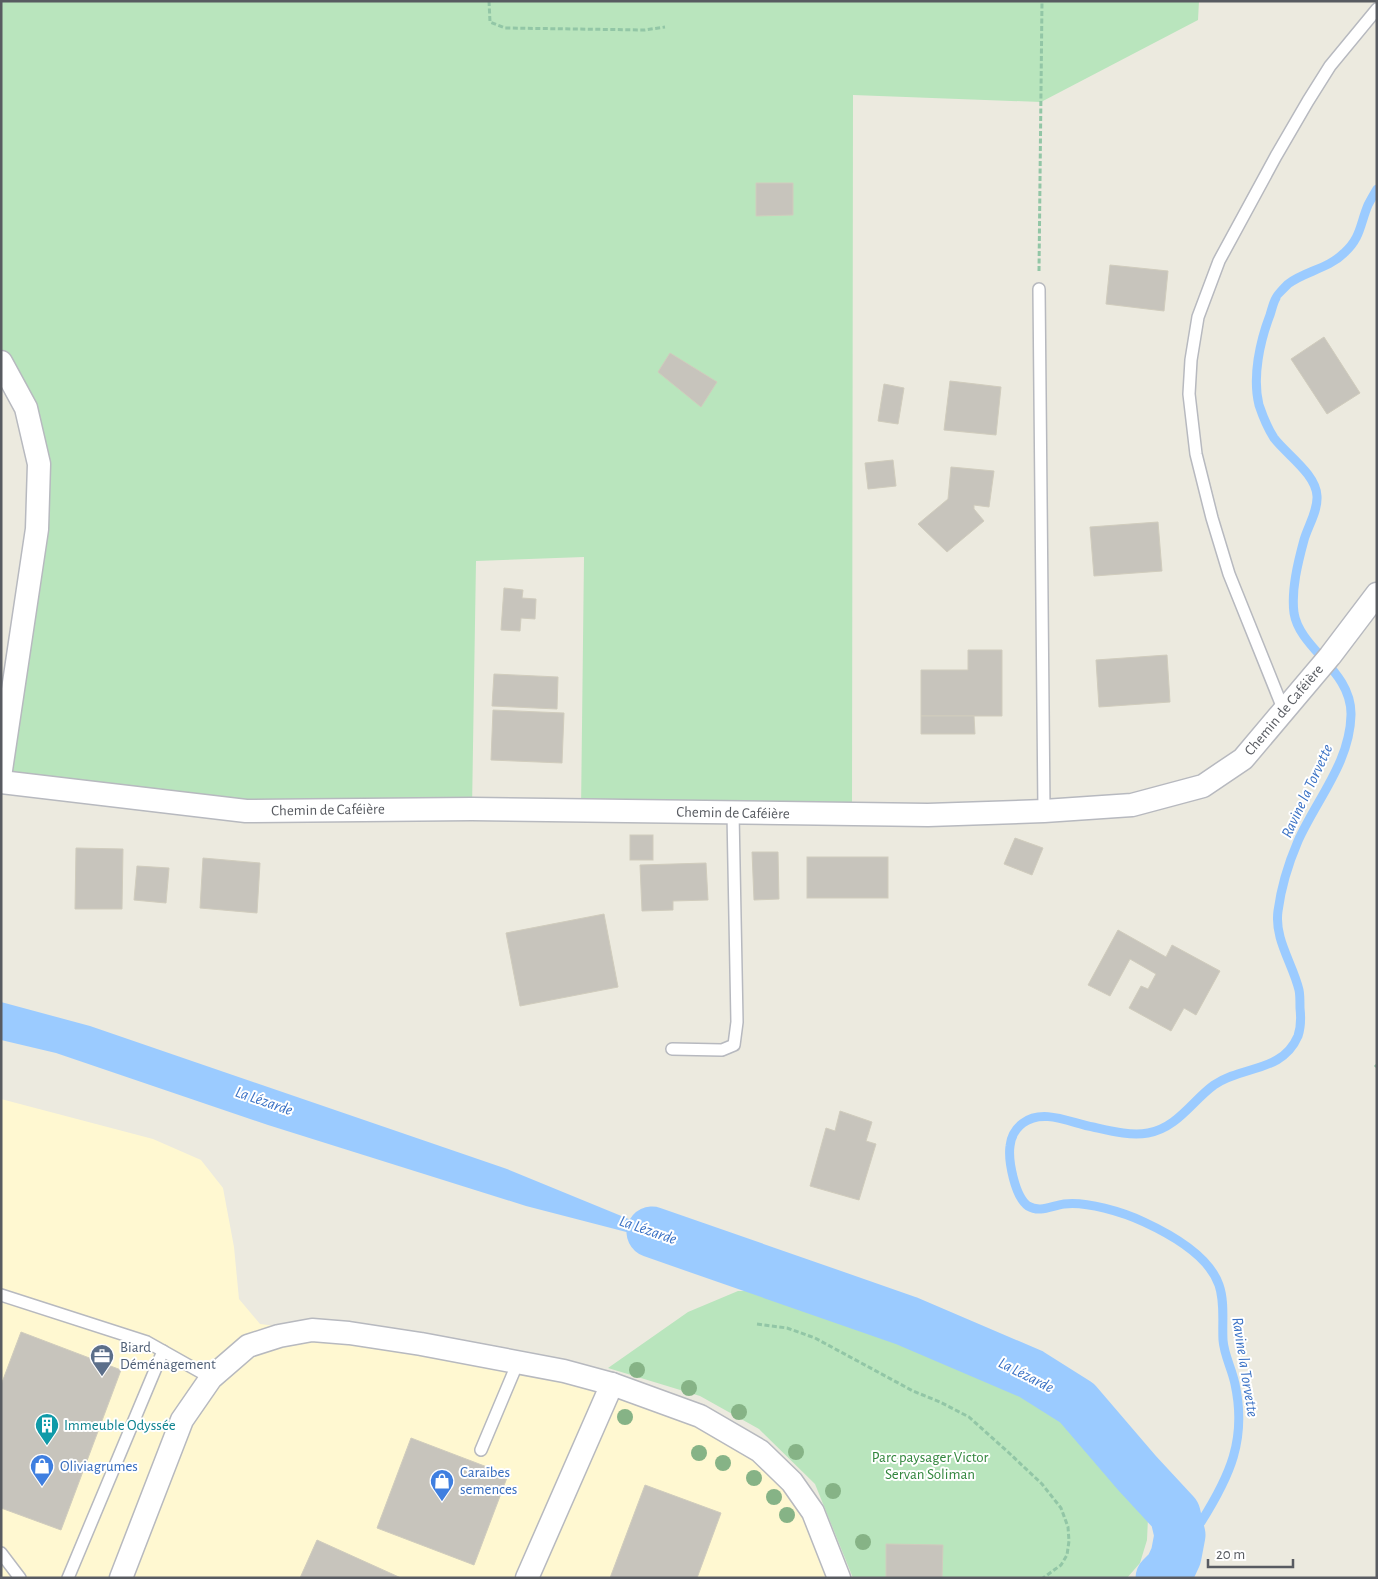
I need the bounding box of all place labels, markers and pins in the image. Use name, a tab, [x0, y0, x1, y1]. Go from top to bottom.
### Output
place label: Biard Déménagement	[120, 1340, 216, 1372]
office icon: Biard Déménagement	[89, 1343, 115, 1377]
building icon: Immeuble Odyssée	[34, 1412, 60, 1446]
place label: Immeuble Odyssée	[64, 1418, 176, 1433]
shop icon: Oliviagrumes	[29, 1453, 55, 1487]
place label: Oliviagrumes	[60, 1459, 138, 1474]
place label: Caraïbes semences	[460, 1465, 517, 1497]
shop icon: Caraïbes semences	[429, 1468, 455, 1502]

